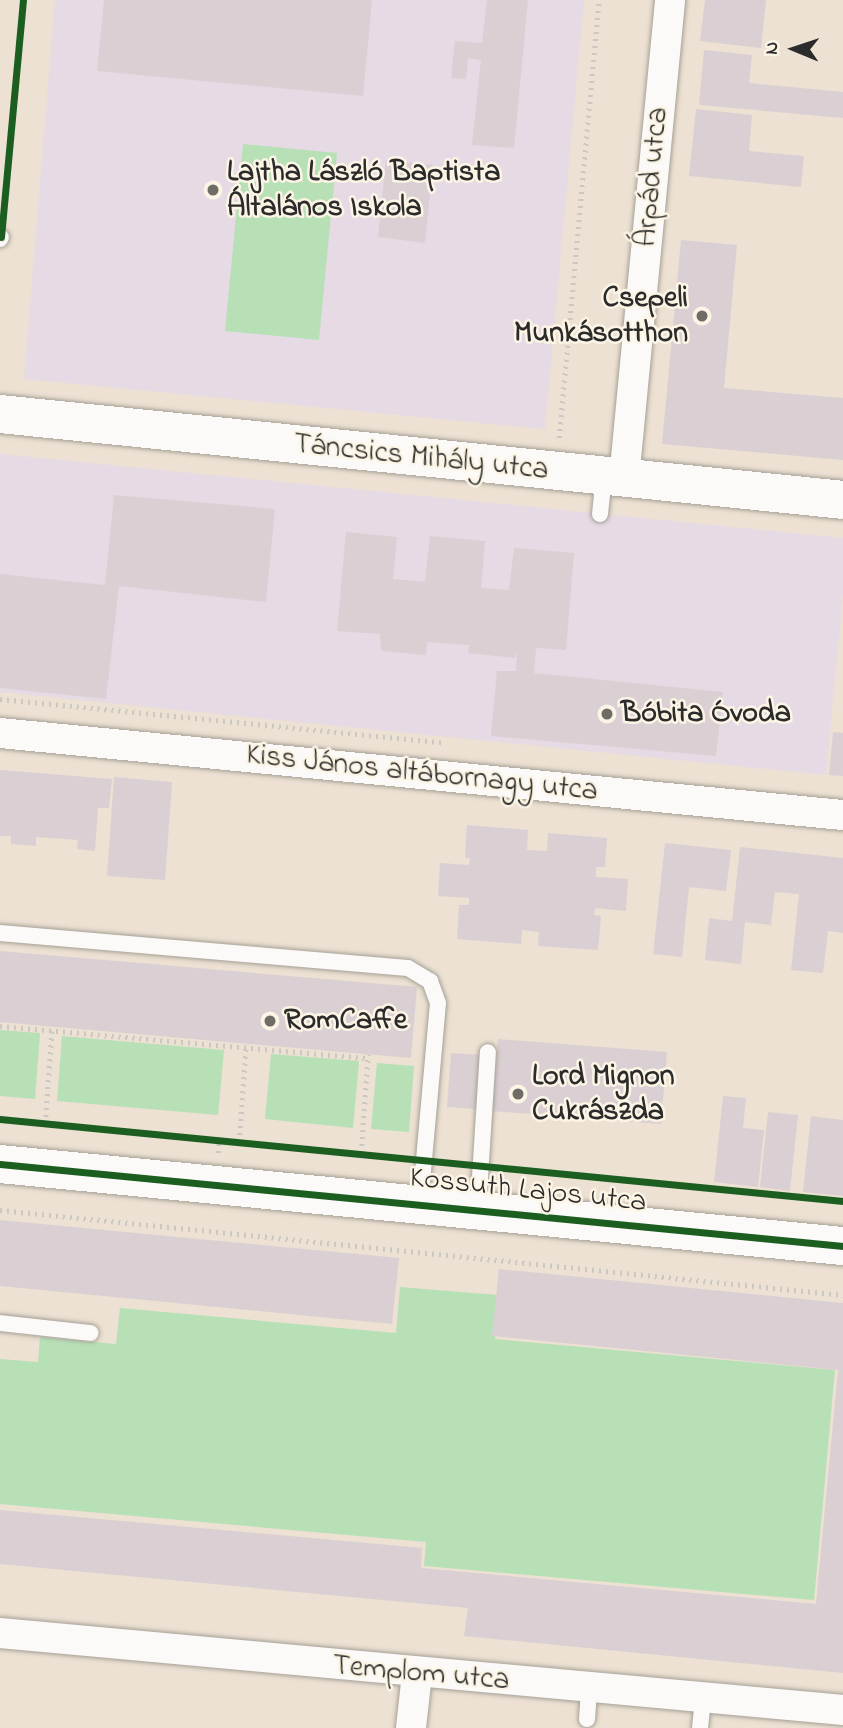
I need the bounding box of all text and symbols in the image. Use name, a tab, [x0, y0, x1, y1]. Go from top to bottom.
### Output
north arrow	[759, 14, 829, 84]
text: N	[759, 41, 786, 55]
street label: Árpád utca	[629, 106, 677, 248]
place label: Lajtha László Baptista Általános Iskola	[227, 155, 500, 226]
marker: Lajtha László Baptista Általános Iskola	[205, 182, 221, 198]
place label: Csepeli Munkásotthon	[514, 281, 688, 352]
marker: Csepeli Munkásotthon	[694, 308, 710, 324]
street label: Táncsics Mihály utca	[292, 427, 550, 489]
place label: Bóbita Óvoda	[621, 696, 791, 732]
marker: Bóbita Óvoda	[599, 706, 615, 722]
street label: Kiss János altábornagy utca	[244, 738, 600, 810]
place label: RomCaffe	[284, 1003, 407, 1039]
marker: RomCaffe	[262, 1013, 278, 1029]
place label: Lord Mignon Cukrászda	[532, 1059, 675, 1130]
marker: Lord Mignon Cukrászda	[510, 1086, 526, 1102]
street label: Kossuth Lajos utca	[408, 1161, 648, 1221]
street label: Templom utca	[331, 1648, 511, 1700]

